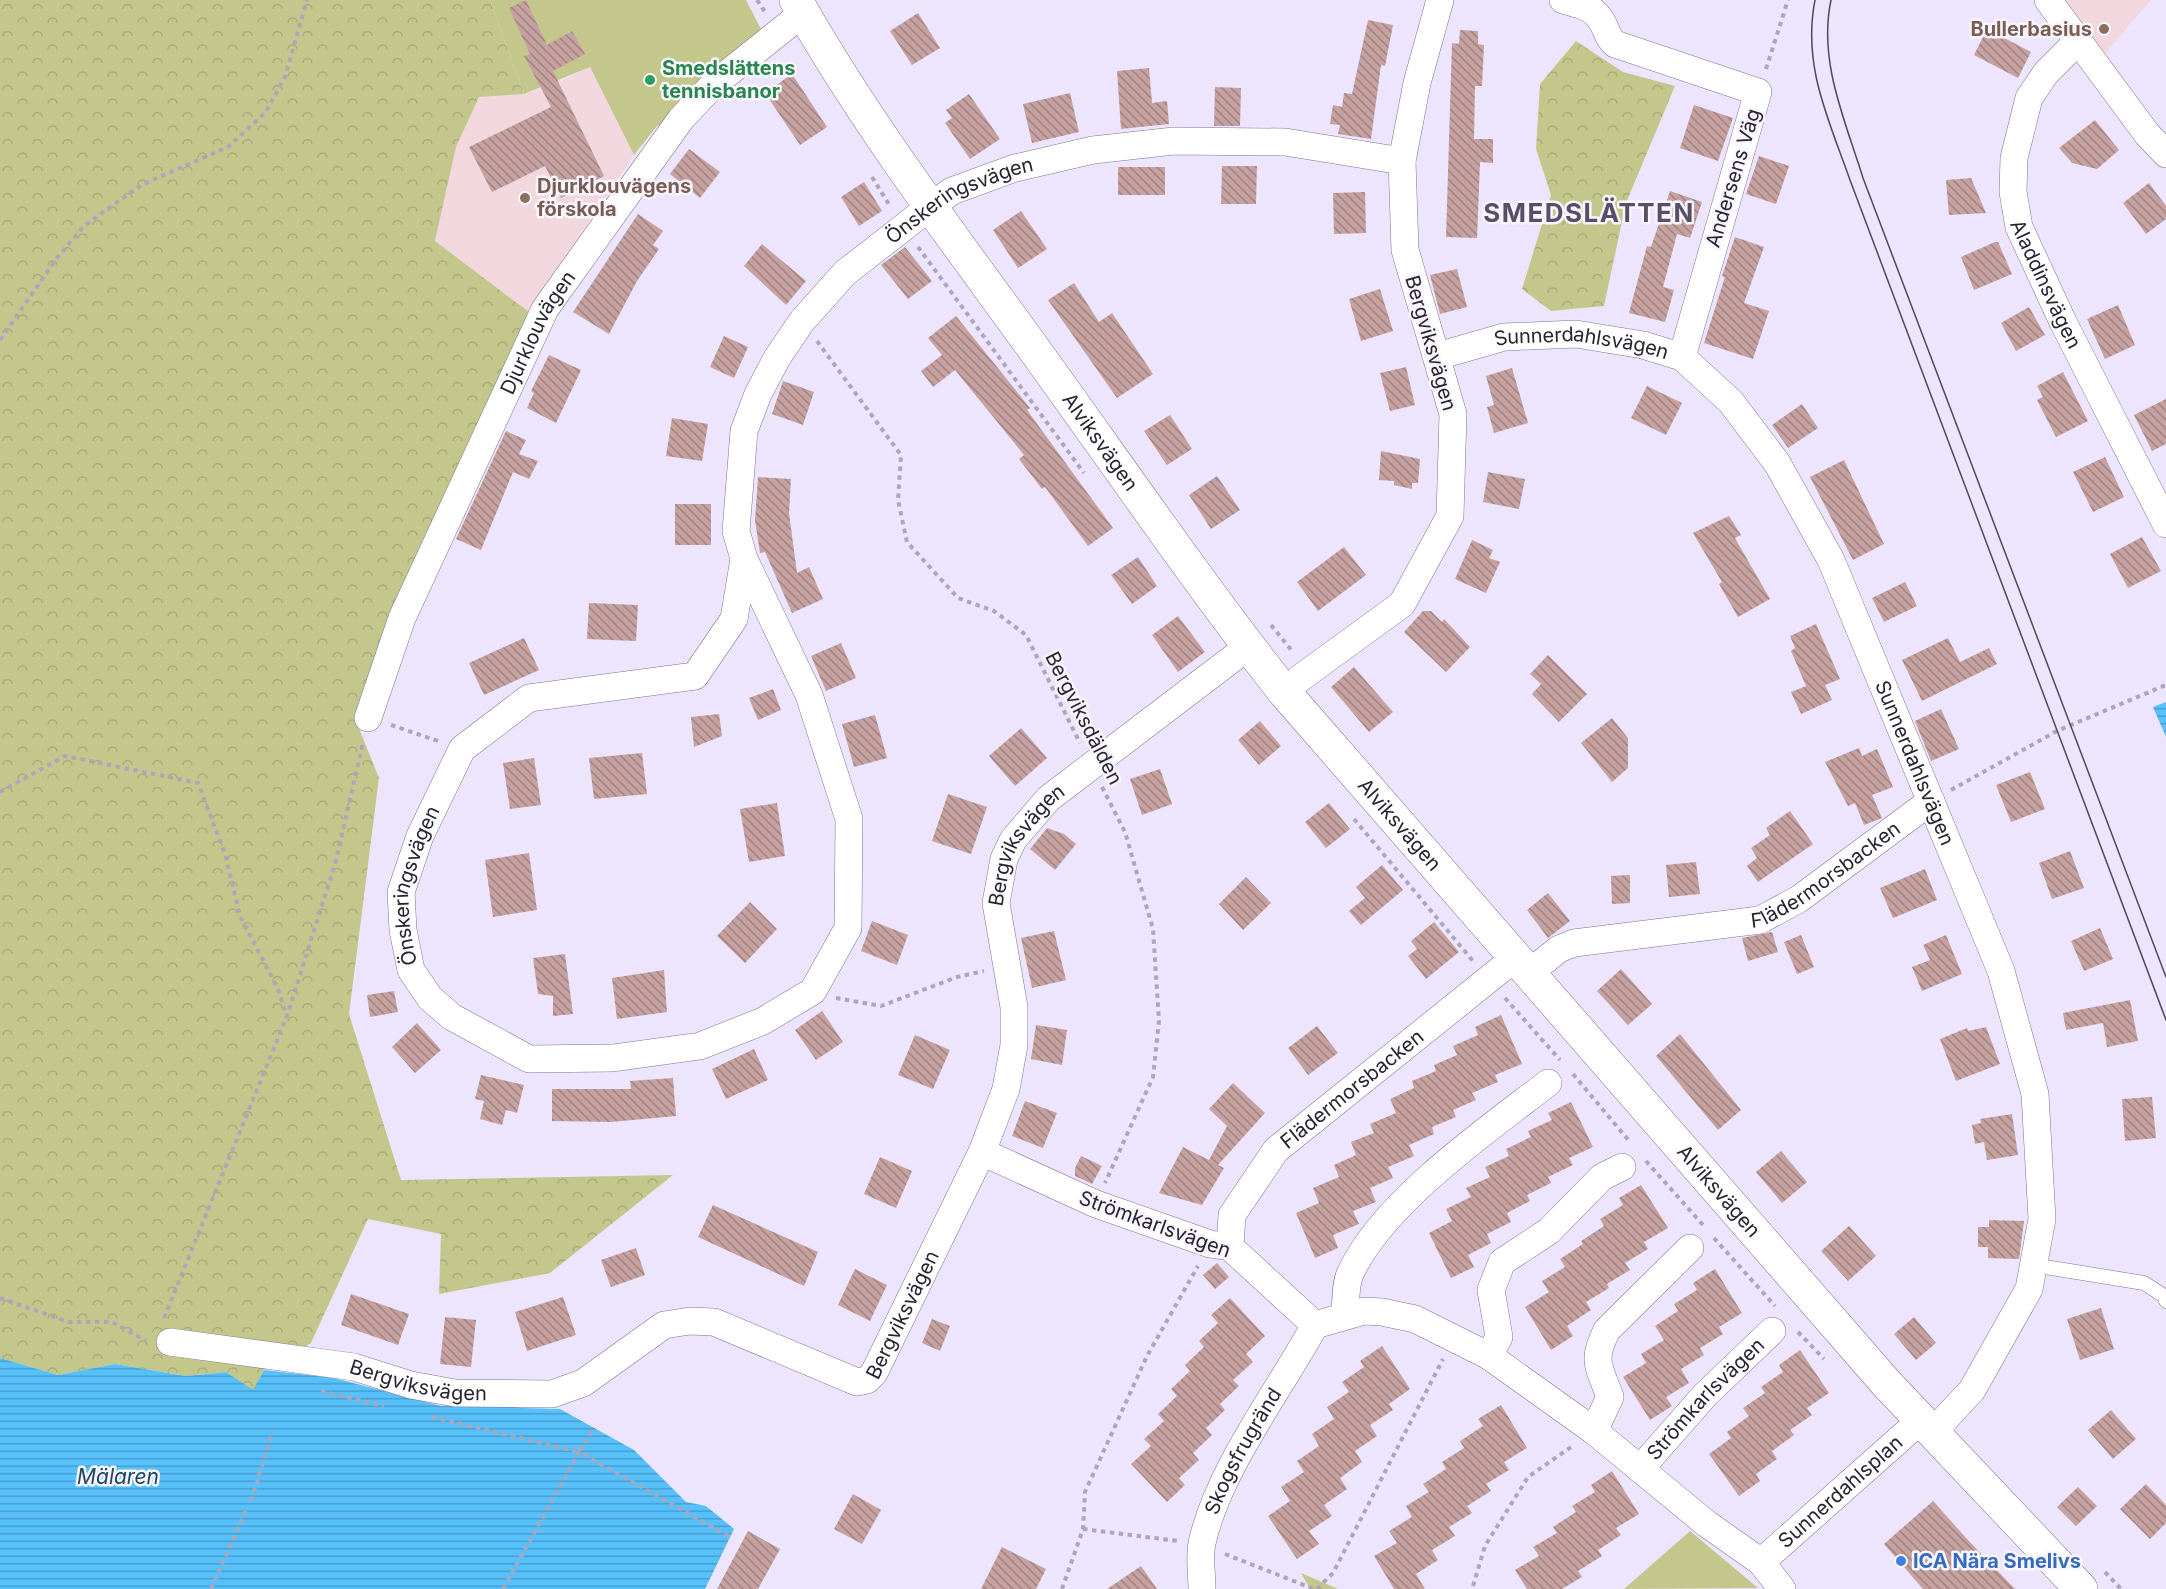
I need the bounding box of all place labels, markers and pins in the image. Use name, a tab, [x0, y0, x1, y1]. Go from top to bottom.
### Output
place label: Bullerbasius	[1970, 17, 2092, 41]
marker: Bullerbasius	[2097, 22, 2111, 36]
place label: Smedslättens tennisbanor	[662, 56, 795, 103]
marker: Smedslättens tennisbanor	[643, 73, 657, 87]
place label: Djurklouvägens förskola	[537, 174, 691, 221]
marker: Djurklouvägens förskola	[518, 191, 532, 205]
place label: ICA Nära Smelivs	[1913, 1549, 2081, 1573]
marker: ICA Nära Smelivs	[1894, 1554, 1908, 1568]

